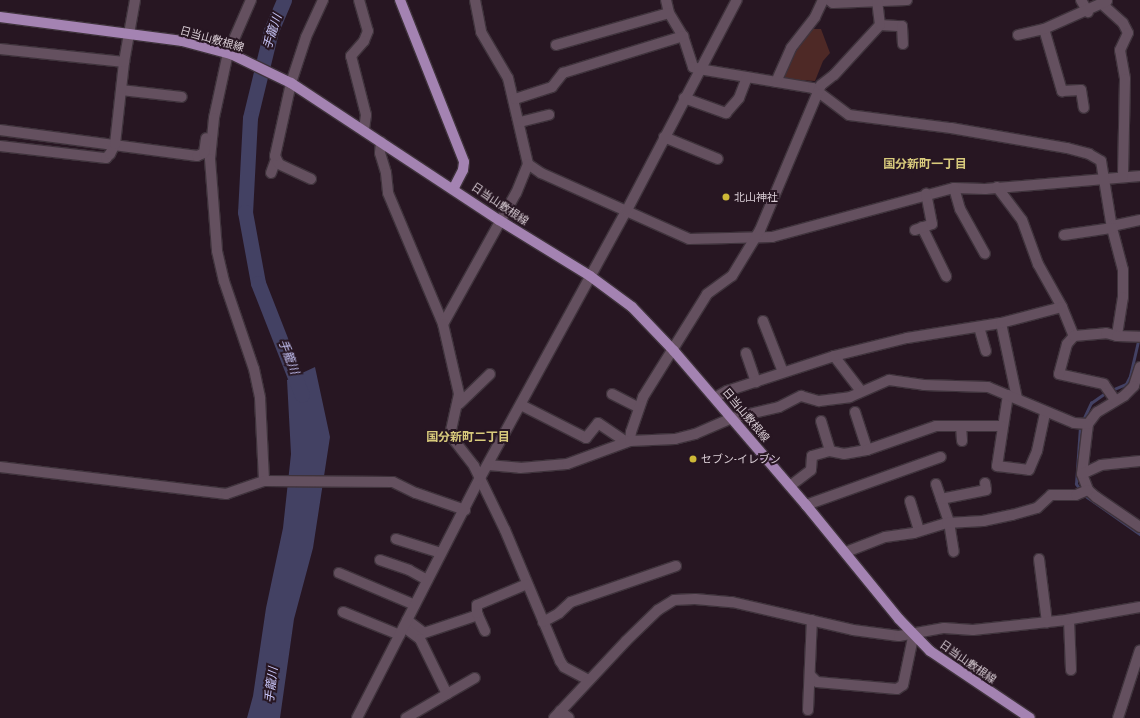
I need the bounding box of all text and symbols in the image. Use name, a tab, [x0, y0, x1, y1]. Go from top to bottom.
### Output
water label: 手籠川	[261, 13, 285, 51]
street label: 日当山敷根線	[178, 24, 246, 54]
district label: 国分新町一丁目	[883, 158, 967, 172]
street label: 日当山敷根線	[469, 180, 531, 228]
place label: 北山神社	[734, 190, 778, 204]
marker: 北山神社	[721, 192, 731, 202]
water label: 手籠川	[275, 338, 301, 376]
street label: 日当山敷根線	[720, 385, 772, 445]
district label: 国分新町二丁目	[426, 431, 510, 445]
place label: セブン-イレブン	[701, 452, 781, 466]
marker: セブン-イレブン	[688, 454, 698, 464]
street label: 日当山敷根線	[937, 638, 999, 686]
water label: 手籠川	[263, 666, 281, 704]

